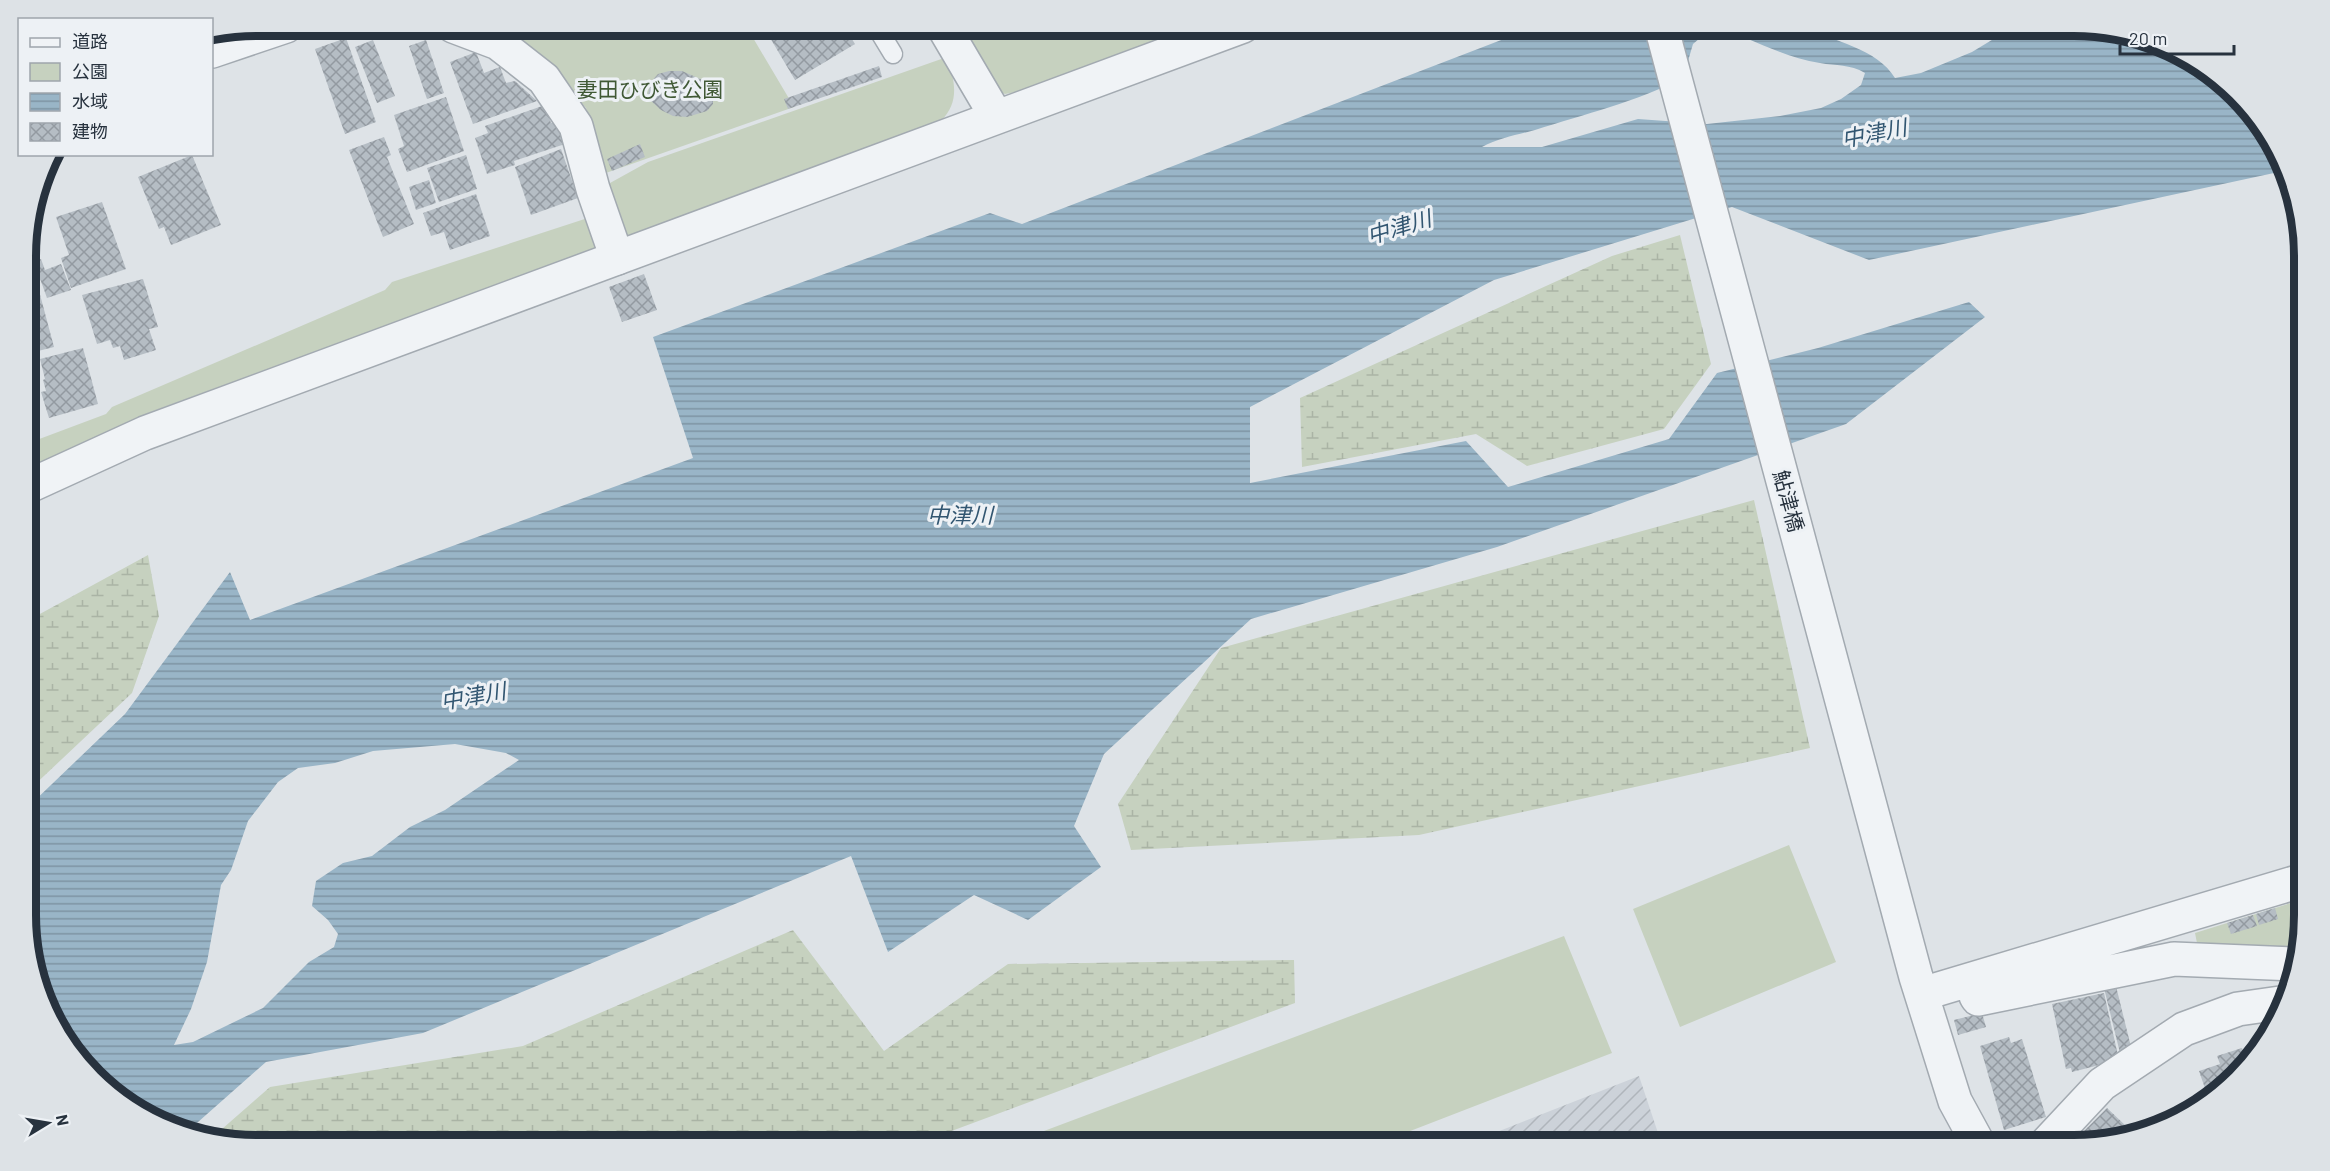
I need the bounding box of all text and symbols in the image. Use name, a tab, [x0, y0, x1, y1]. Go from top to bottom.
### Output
legend	[18, 18, 213, 156]
scale bar	[2120, 18, 2234, 56]
text: 20 m	[2129, 27, 2167, 49]
text: 道路	[72, 30, 108, 52]
text: 公園	[72, 60, 108, 82]
park label: 妻田ひびき公園	[577, 76, 724, 101]
text: 水域	[72, 90, 108, 112]
water label: 中津川	[1839, 113, 1911, 151]
text: 建物	[72, 120, 108, 142]
water label: 中津川	[1363, 203, 1436, 248]
street label: 鮎津橋	[1769, 467, 1810, 534]
water label: 中津川	[927, 501, 995, 527]
water label: 中津川	[438, 676, 510, 714]
north arrow	[18, 1093, 78, 1153]
text: N	[53, 1113, 74, 1127]

